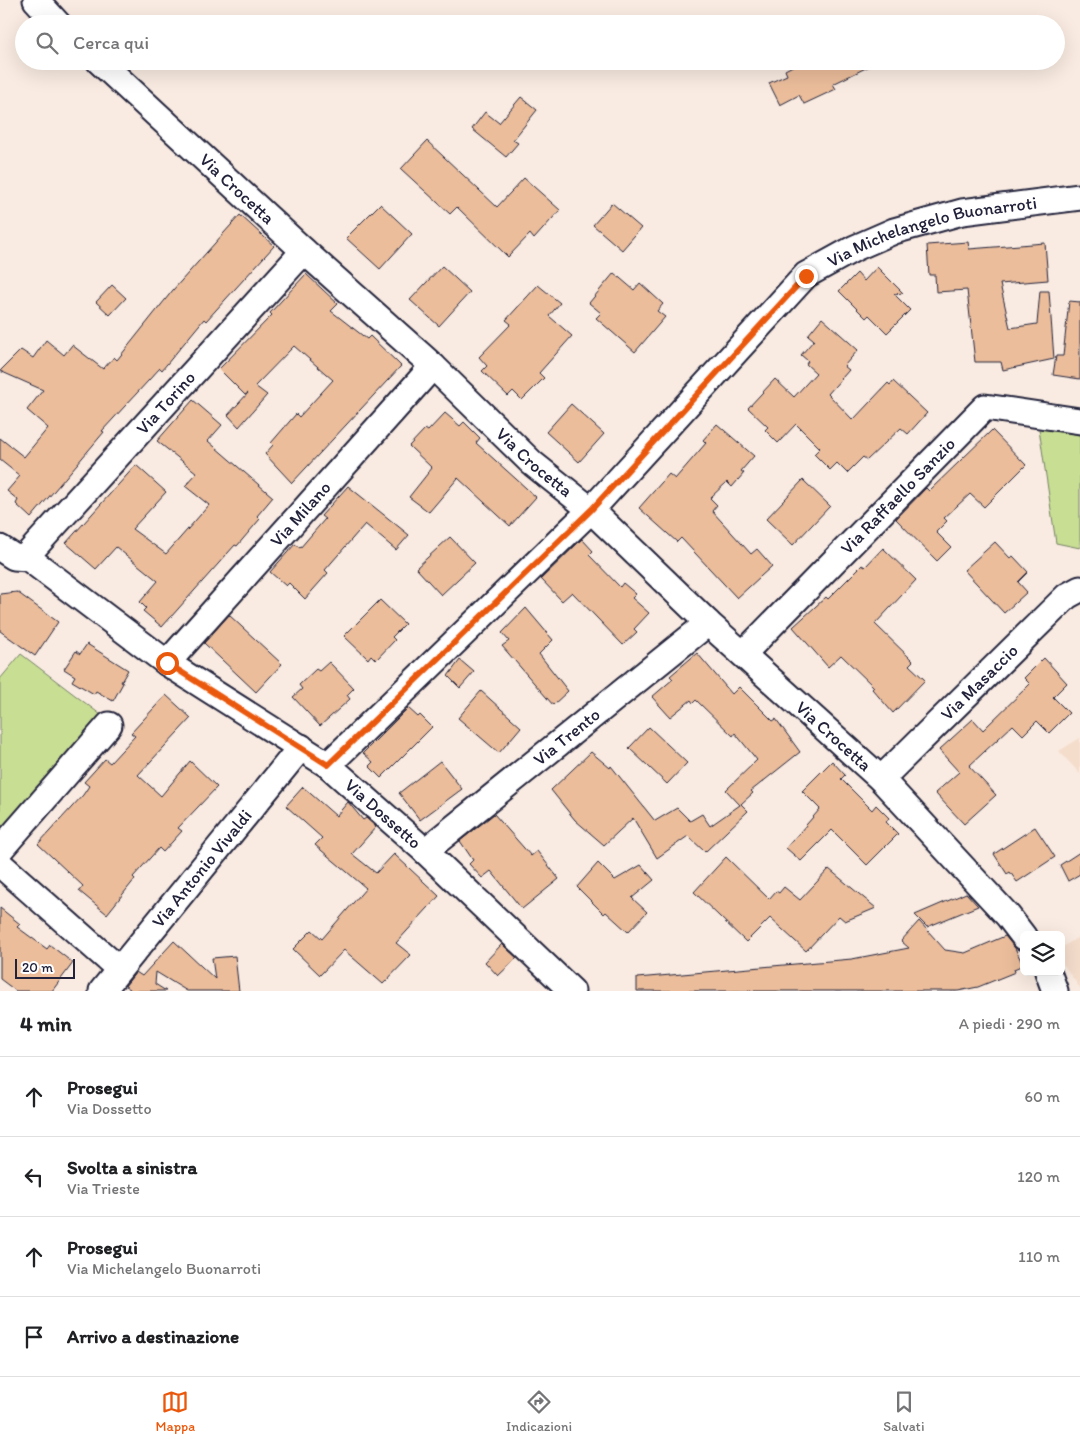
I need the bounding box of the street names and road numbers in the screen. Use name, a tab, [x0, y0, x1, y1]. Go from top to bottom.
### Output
street label: Via Crocetta	[195, 149, 279, 229]
street label: Via Michelangelo Buonarroti	[823, 192, 1038, 272]
street label: Via Torino	[131, 367, 200, 439]
street label: Via Crocetta	[491, 423, 577, 502]
street label: Via Raffaello Sanzio	[836, 433, 960, 559]
street label: Via Milano	[265, 477, 335, 551]
street label: Via Masaccio	[936, 639, 1023, 725]
street label: Via Crocetta	[791, 696, 876, 776]
street label: Via Trento	[529, 703, 605, 770]
street label: Via Dossetto	[340, 774, 426, 854]
street label: Via Antonio Vivaldi	[147, 805, 257, 932]

